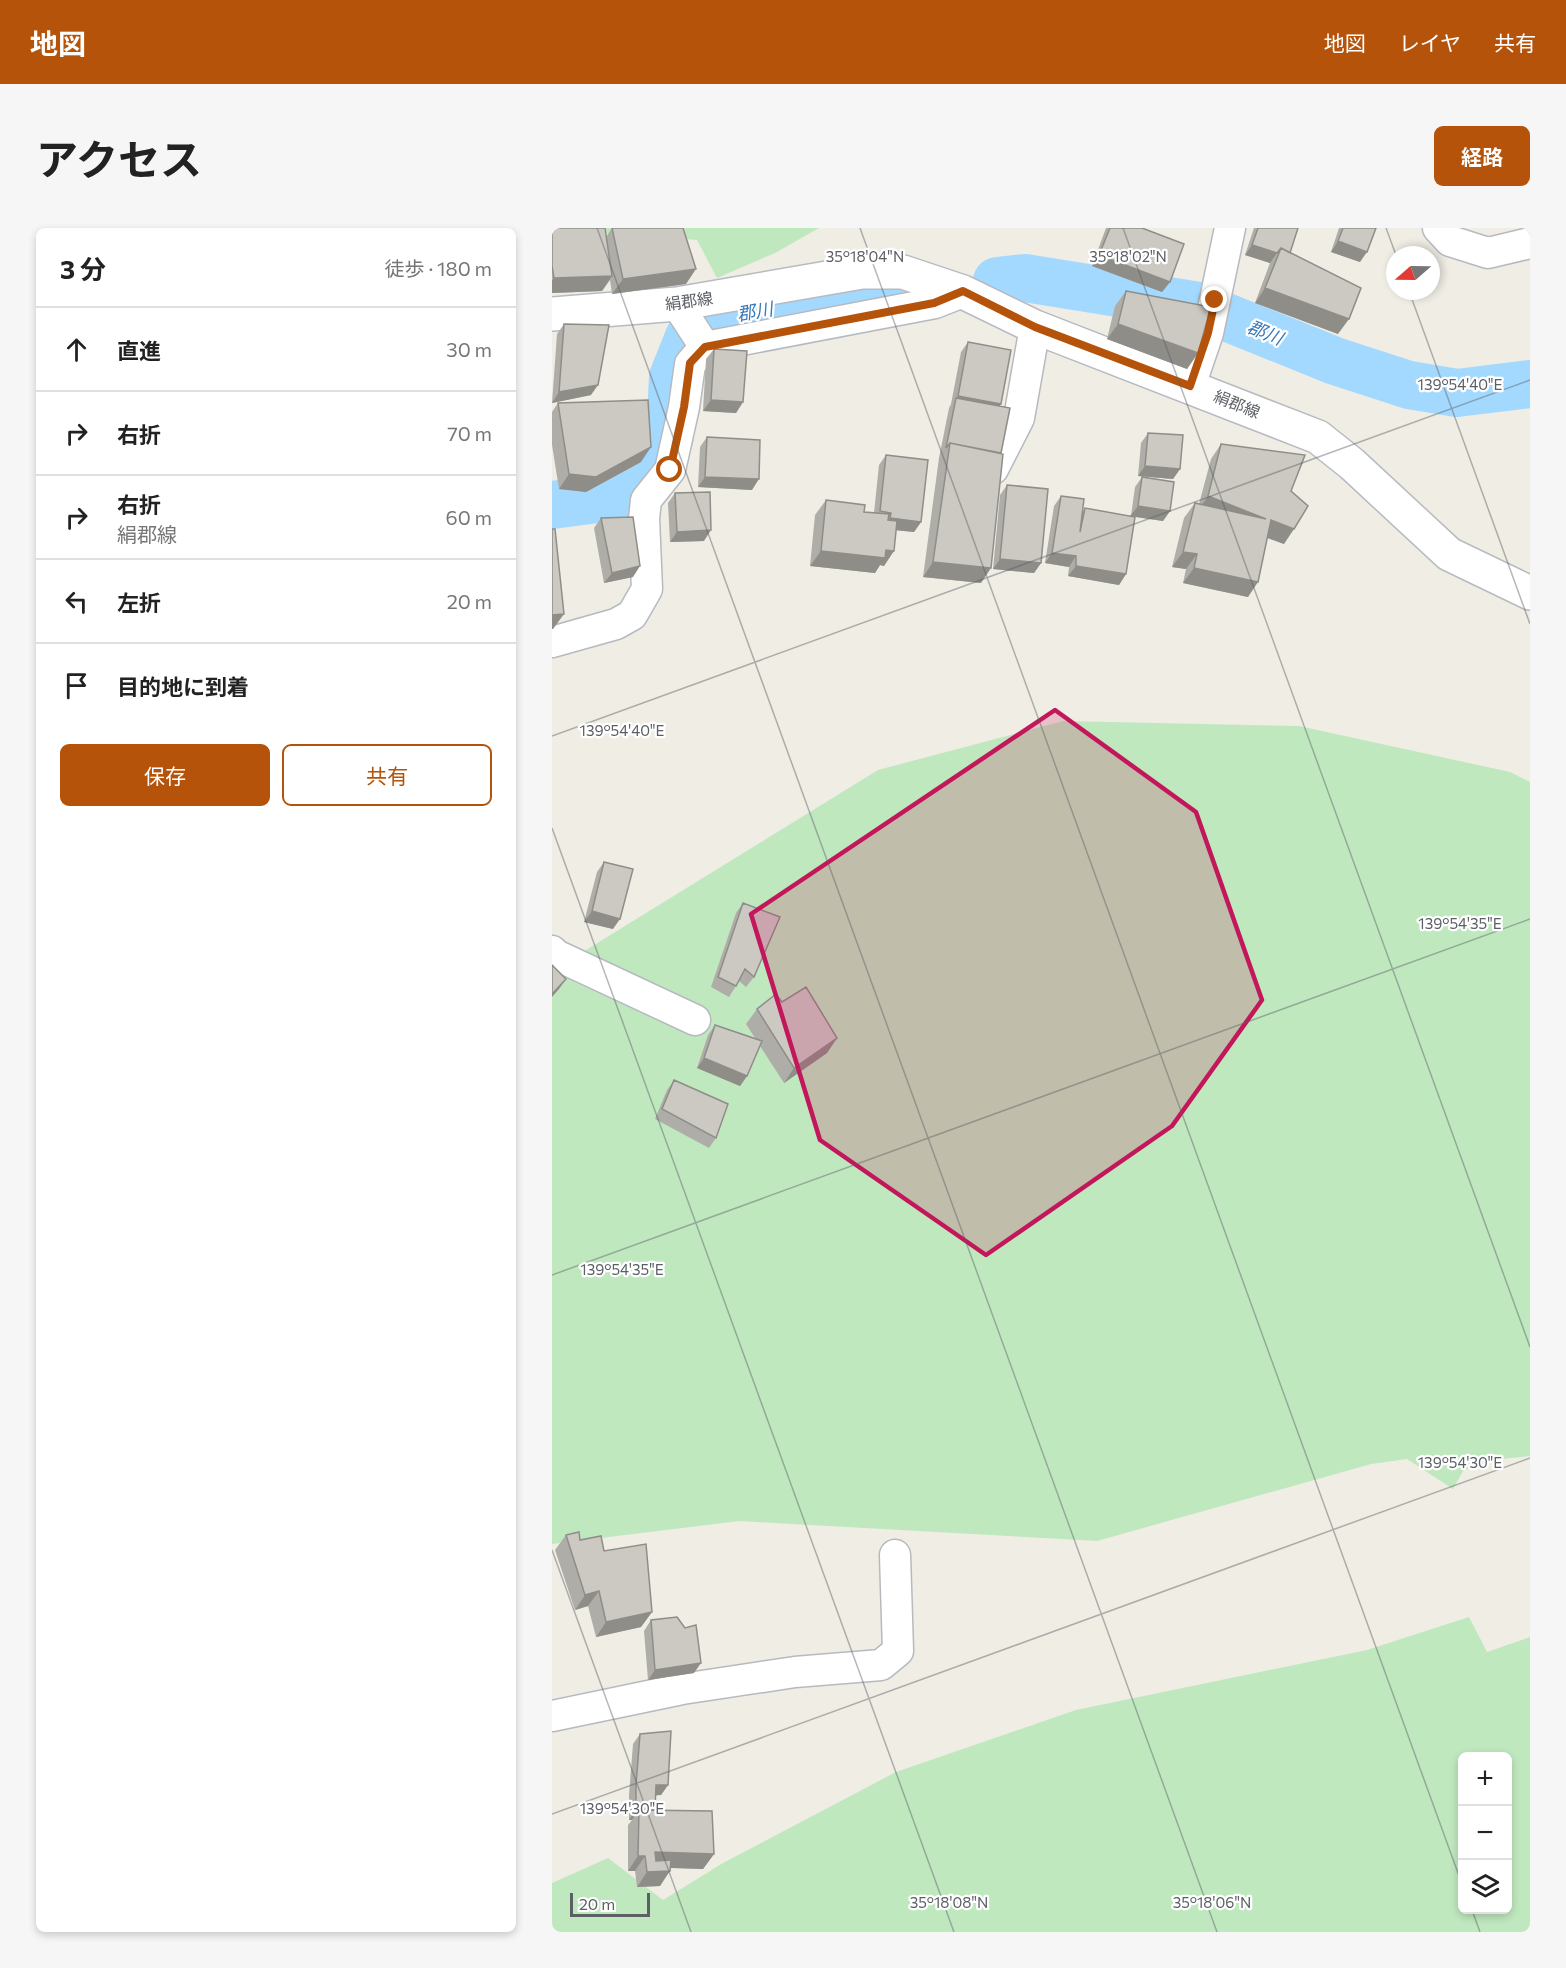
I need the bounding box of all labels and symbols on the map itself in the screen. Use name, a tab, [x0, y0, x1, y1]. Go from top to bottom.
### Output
north arrow	[1386, 246, 1440, 300]
text: 35°18'04"N	[826, 247, 904, 265]
text: 35°18'02"N	[1089, 247, 1167, 265]
route end	[1201, 286, 1227, 312]
street label: 絹郡線	[664, 288, 714, 313]
water label: 郡川	[735, 297, 776, 325]
water label: 郡川	[1245, 315, 1288, 350]
text: 139°54'40"E	[1417, 375, 1503, 393]
street label: 絹郡線	[1211, 386, 1263, 421]
route start	[656, 456, 682, 482]
text: 139°54'40"E	[579, 721, 665, 739]
text: 139°54'35"E	[1418, 914, 1502, 932]
text: 139°54'35"E	[580, 1260, 664, 1278]
text: 139°54'30"E	[1418, 1453, 1502, 1471]
text: 139°54'30"E	[580, 1799, 664, 1817]
scale bar	[570, 1890, 650, 1918]
text: 35°18'08"N	[910, 1893, 988, 1911]
text: 35°18'06"N	[1173, 1893, 1251, 1911]

